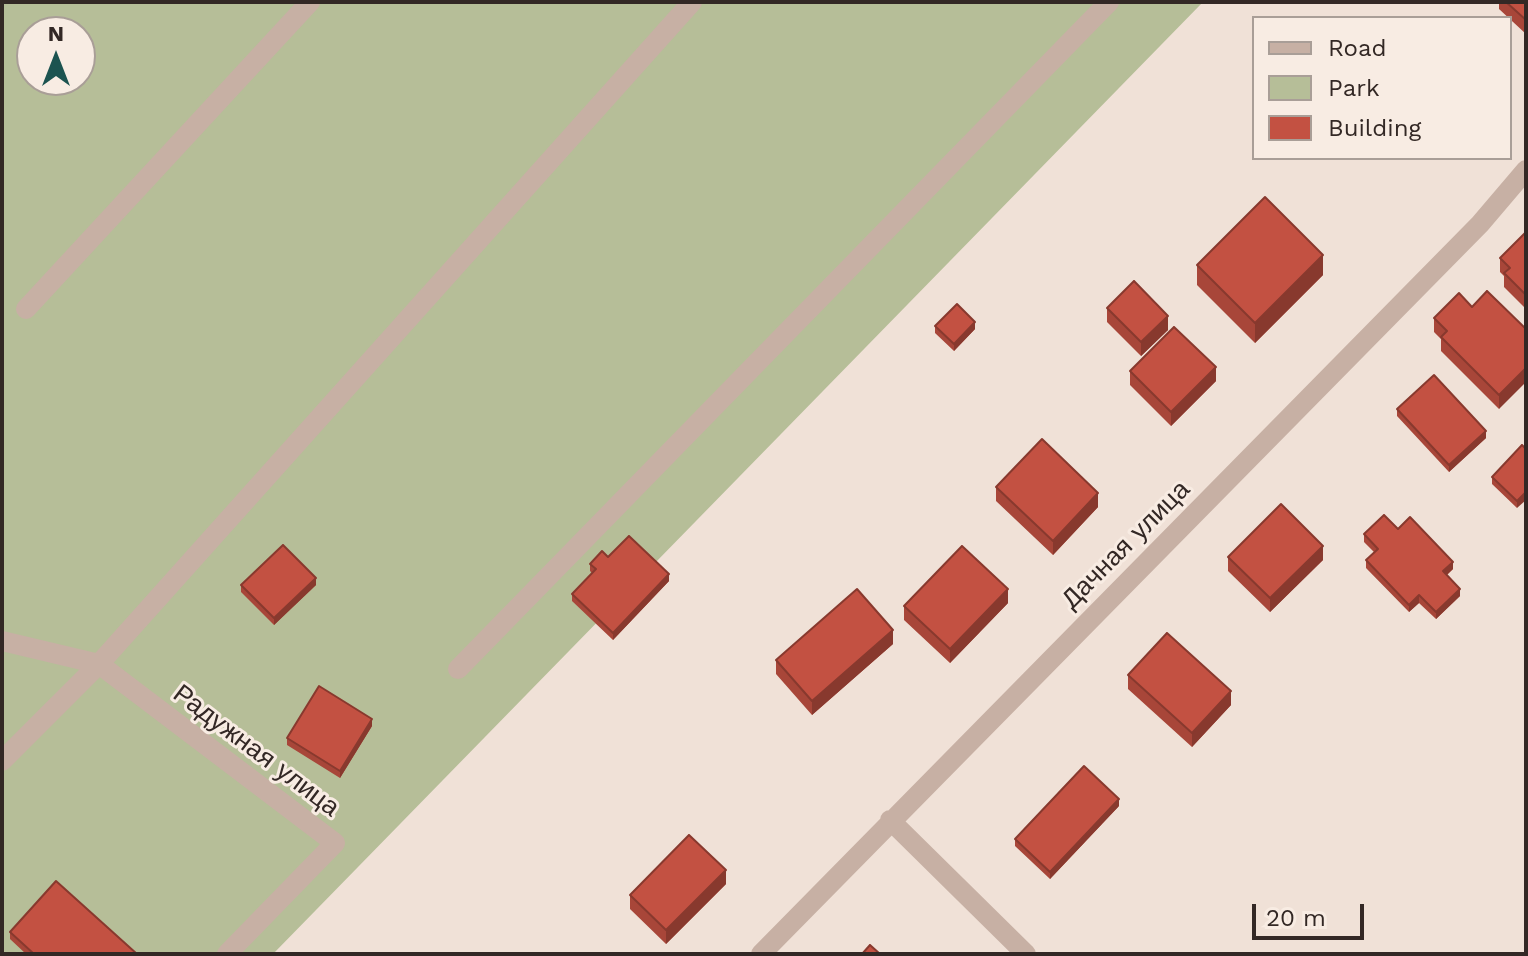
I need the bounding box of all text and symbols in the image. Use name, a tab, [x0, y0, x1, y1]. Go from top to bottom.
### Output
north arrow	[16, 16, 96, 96]
legend	[1252, 16, 1512, 160]
text: N	[48, 21, 64, 46]
text: Road	[1328, 34, 1387, 62]
text: Park	[1328, 74, 1380, 102]
text: Building	[1328, 114, 1421, 142]
street label: Дачная улица	[1055, 474, 1197, 616]
street label: Радужная улица	[167, 678, 345, 824]
scale bar	[1256, 888, 1368, 938]
text: 20 m	[1266, 904, 1326, 932]

